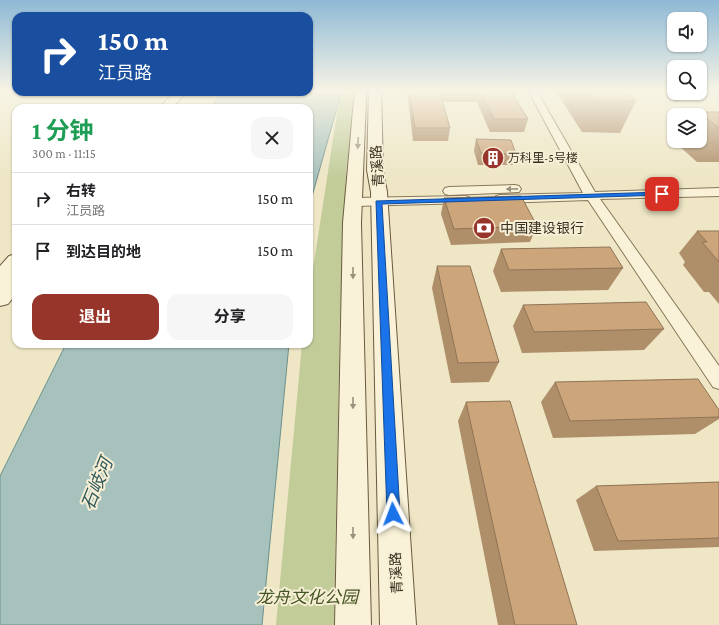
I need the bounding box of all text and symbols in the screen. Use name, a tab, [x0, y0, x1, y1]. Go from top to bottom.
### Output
map controls	[667, 12, 707, 148]
button: sound	[667, 12, 707, 52]
text: 150 m	[98, 25, 168, 56]
icon: right	[32, 28, 84, 80]
button: search	[667, 60, 707, 100]
text: 江员路	[98, 63, 152, 83]
button: layers	[667, 108, 707, 148]
text: 1 分钟	[32, 117, 94, 144]
button: close	[251, 117, 293, 159]
one-way arrow	[354, 137, 361, 149]
street label: 青溪路	[368, 144, 386, 188]
building icon: 万科里-5号楼	[480, 145, 506, 171]
text: 300 m · 11:15	[32, 146, 96, 161]
place label: 万科里-5号楼	[508, 151, 578, 165]
pin	[645, 177, 679, 211]
text: 右转	[66, 183, 96, 199]
icon: arrive	[651, 183, 673, 205]
one-way arrow	[505, 186, 518, 192]
icon: right	[32, 188, 54, 210]
text: 150 m	[258, 191, 293, 207]
text: 江员路	[66, 203, 105, 218]
bank icon: 中国建设银行	[471, 215, 497, 241]
place label: 中国建设银行	[500, 220, 584, 236]
icon: arrive	[32, 240, 54, 262]
text: 150 m	[258, 243, 293, 259]
text: 到达目的地	[66, 244, 141, 260]
one-way arrow	[350, 267, 356, 280]
button: 退出	[32, 294, 159, 340]
button: 分享	[167, 294, 293, 340]
one-way arrow	[350, 397, 356, 410]
water label: 石岐河	[78, 452, 118, 513]
position arrow	[372, 493, 414, 535]
one-way arrow	[350, 527, 356, 540]
street label: 青溪路	[387, 552, 405, 594]
park label: 龙舟文化公园	[256, 588, 361, 607]

